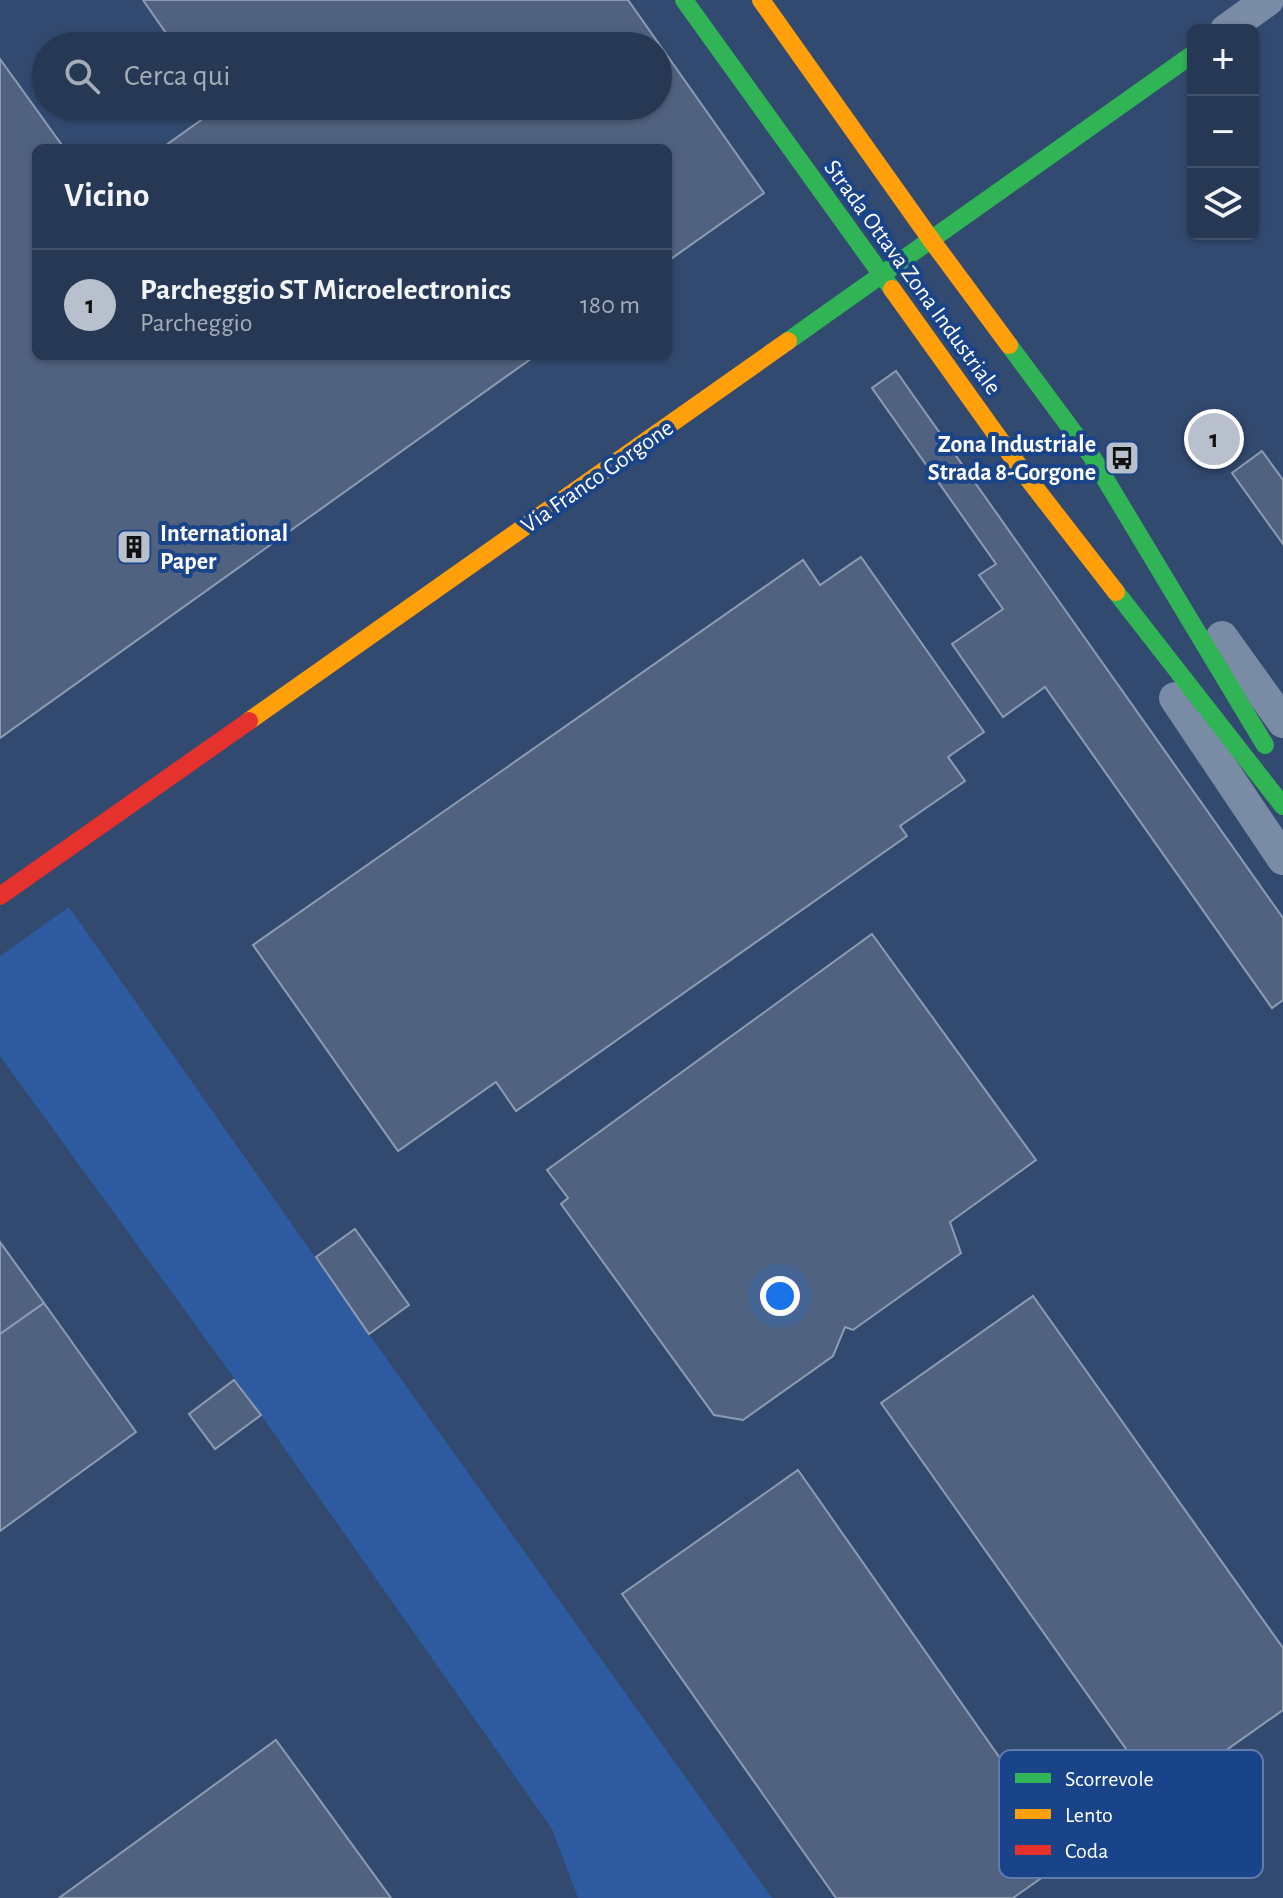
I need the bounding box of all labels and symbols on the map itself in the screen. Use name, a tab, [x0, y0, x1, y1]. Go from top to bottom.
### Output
street label: Strada Ottava Zona Industriale	[819, 156, 1005, 399]
pin: 1	[1188, 409, 1240, 469]
street label: Via Franco Gorgone	[517, 415, 678, 538]
place label: Zona Industriale Strada 8-Gorgone	[928, 433, 1096, 485]
bus stop icon: Zona Industriale Strada 8-Gorgone	[1103, 439, 1141, 477]
place label: International Paper	[160, 522, 288, 574]
building icon: International Paper	[115, 528, 153, 566]
your location	[760, 1276, 800, 1316]
legend	[999, 1750, 1263, 1878]
text: Scorrevole	[1065, 1768, 1154, 1790]
text: Lento	[1065, 1804, 1113, 1826]
text: Coda	[1065, 1840, 1108, 1862]

